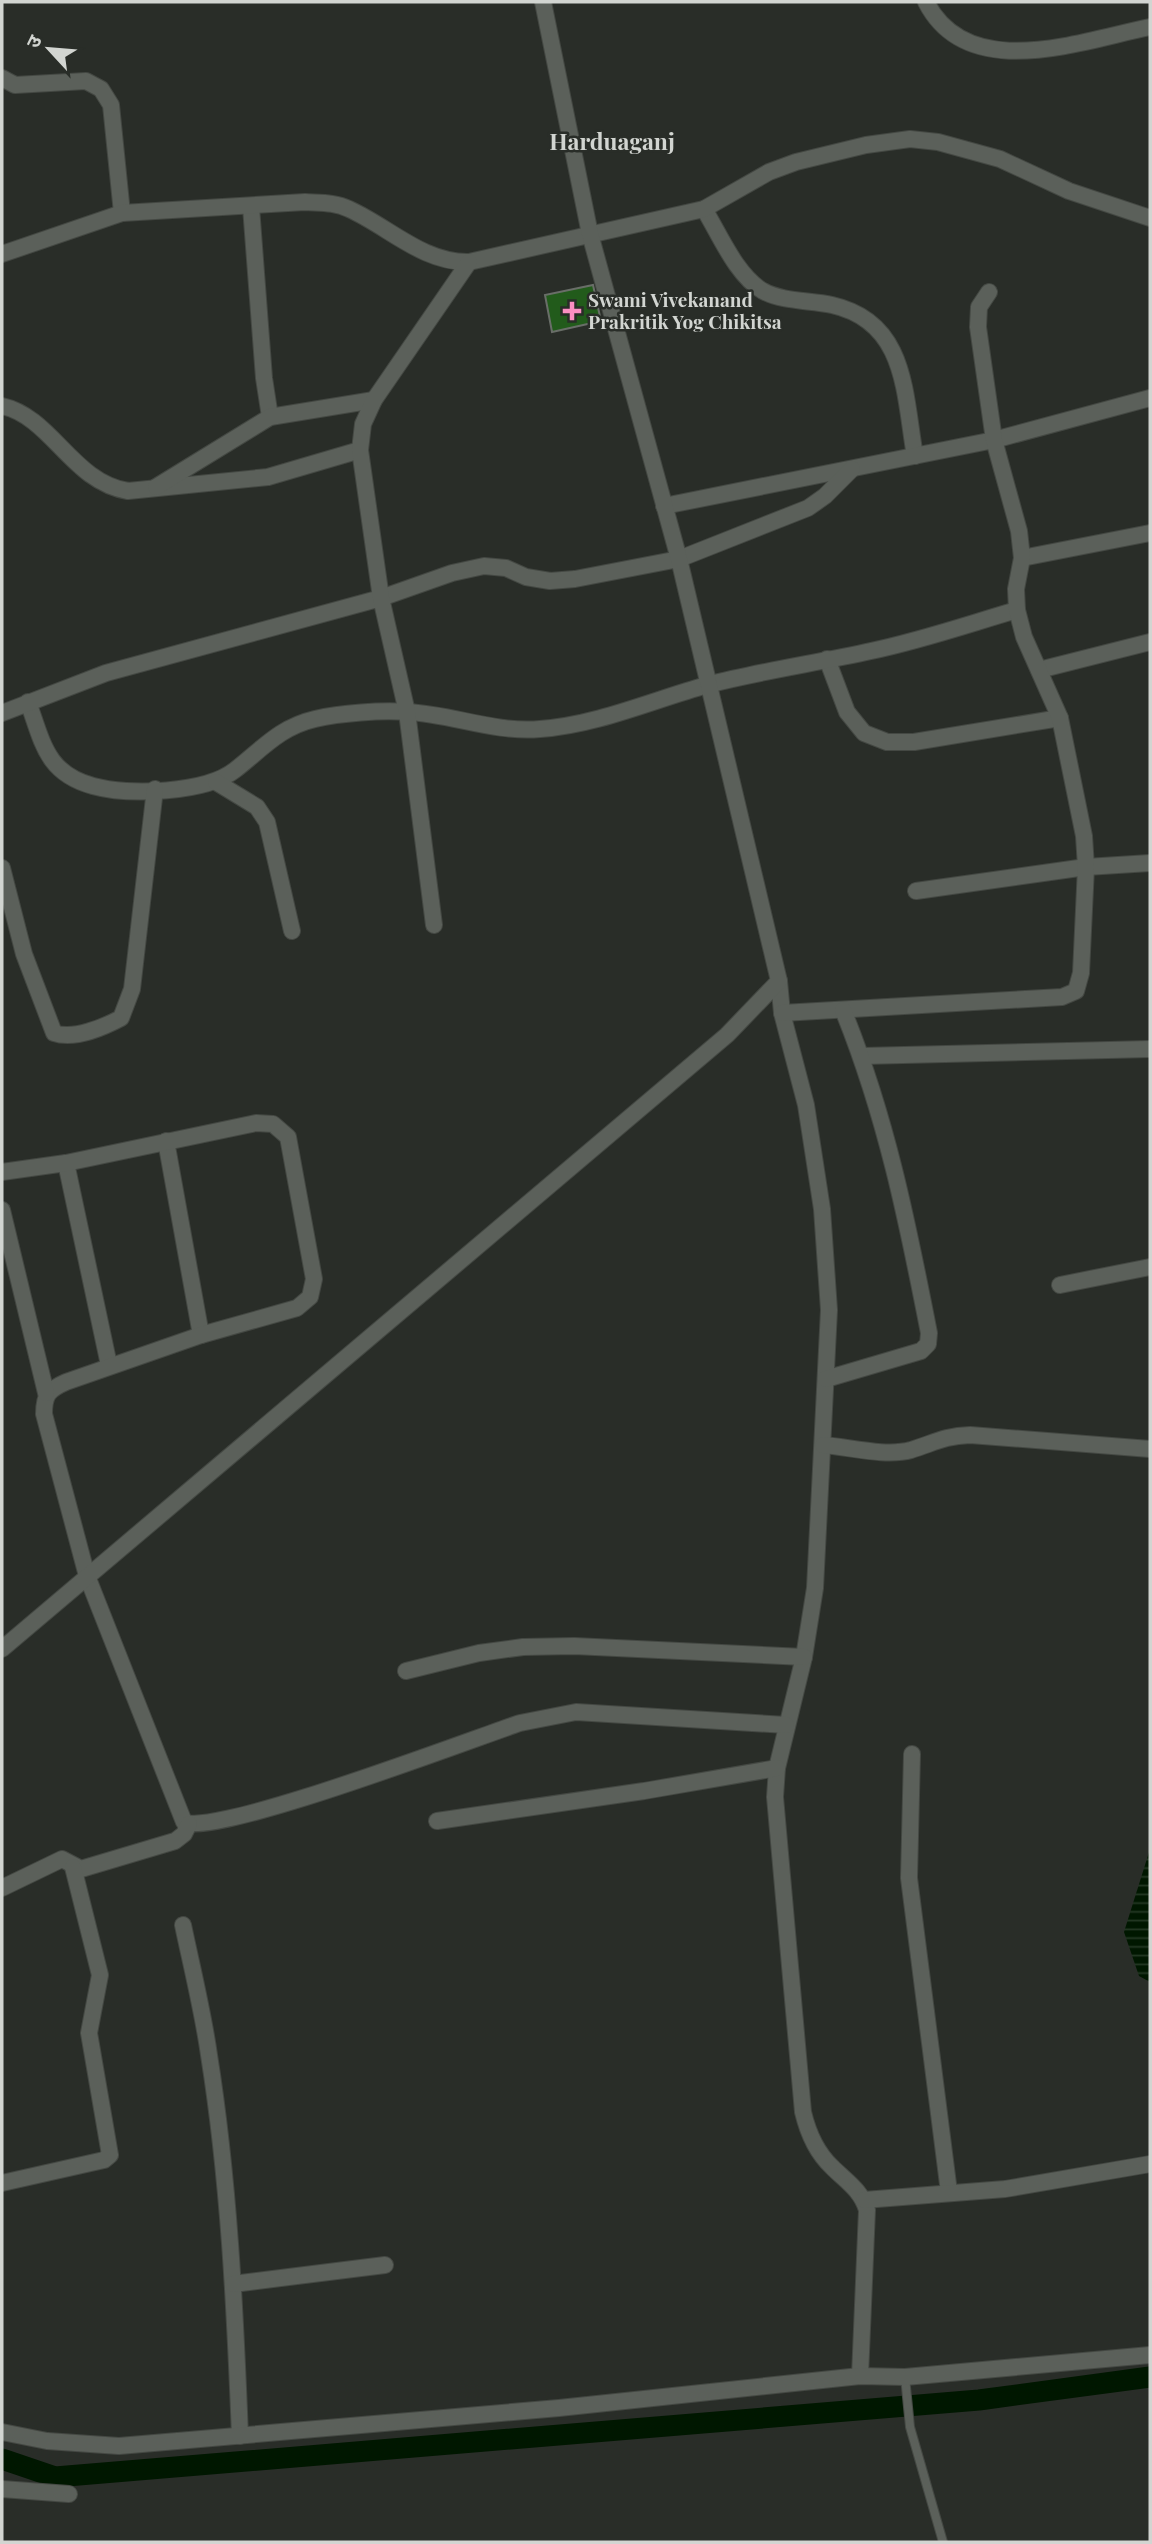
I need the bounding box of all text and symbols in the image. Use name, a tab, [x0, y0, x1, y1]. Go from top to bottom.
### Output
north arrow	[14, 14, 84, 84]
text: उ	[19, 30, 47, 52]
district label: Harduaganj	[549, 125, 675, 156]
place label: Swami Vivekanand Prakritik Yog Chikitsa	[588, 286, 782, 334]
marker: Swami Vivekanand Prakritik Yog Chikitsa	[562, 301, 582, 321]

